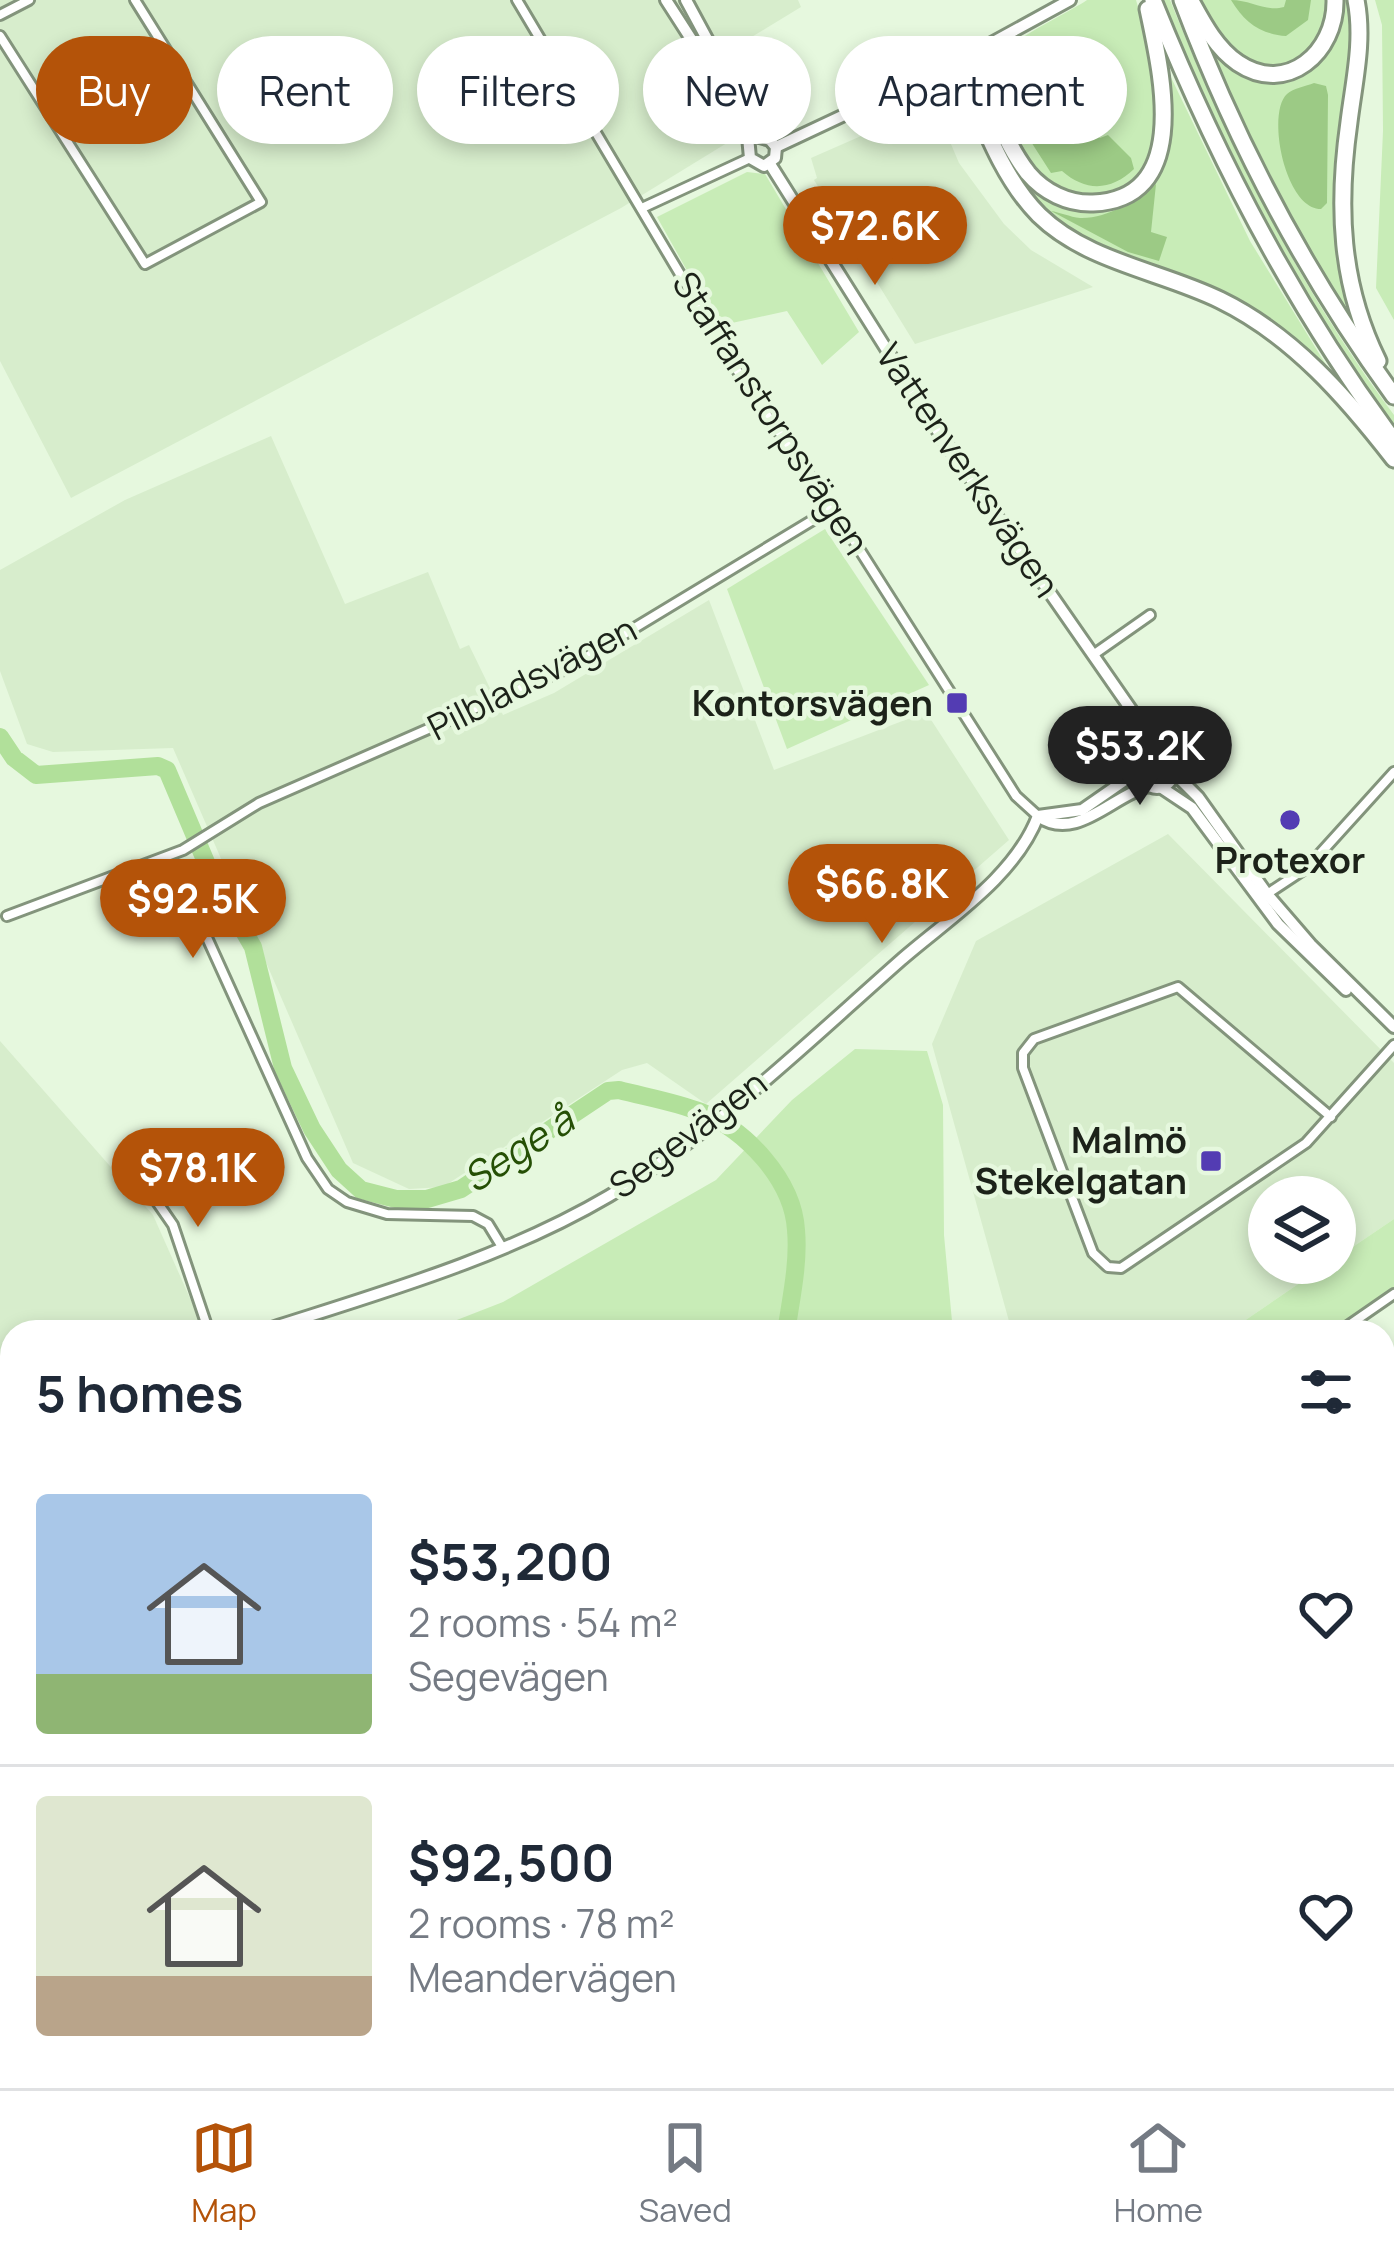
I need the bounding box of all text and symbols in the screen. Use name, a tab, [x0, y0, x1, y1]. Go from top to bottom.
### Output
chip: Buy	[36, 36, 193, 144]
chip: Rent	[217, 36, 393, 144]
chip: Filters	[417, 36, 619, 144]
chip: New	[643, 36, 811, 144]
chip: Apartment	[835, 36, 1127, 144]
pin: $72.6K	[777, 186, 973, 288]
text: $72.6K	[810, 198, 940, 252]
street label: Staffanstorpsvägen	[662, 262, 881, 564]
street label: Vattenverksvägen	[865, 333, 1072, 606]
street label: Pilbladsvägen	[419, 604, 645, 751]
place label: Kontorsvägen	[692, 678, 933, 727]
marker: Kontorsvägen	[944, 690, 970, 716]
pin: $53.2K	[1042, 706, 1238, 808]
text: $53.2K	[1075, 718, 1205, 772]
marker: Protexor	[1277, 807, 1303, 833]
place label: Protexor	[1215, 835, 1365, 884]
pin: $66.8K	[784, 844, 980, 946]
text: $66.8K	[815, 856, 949, 910]
pin: $92.5K	[95, 859, 291, 961]
text: $92.5K	[127, 871, 259, 925]
street label: Segevägen	[599, 1058, 776, 1209]
water label: Sege å	[452, 1091, 585, 1204]
place label: Malmö Stekelgatan	[975, 1115, 1187, 1205]
pin: $78.1K	[100, 1128, 296, 1230]
text: $78.1K	[139, 1140, 257, 1194]
marker: Malmö Stekelgatan	[1198, 1148, 1224, 1174]
map controls	[1248, 1176, 1356, 1284]
button: layers	[1248, 1176, 1356, 1284]
text: 5 homes	[36, 1358, 243, 1427]
icon: filters	[1293, 1359, 1359, 1425]
text: $53,200	[408, 1526, 613, 1595]
icon: home	[132, 1542, 276, 1686]
icon: heart	[1293, 1581, 1359, 1647]
text: 2 rooms · 54 m²	[408, 1595, 678, 1649]
text: Segevägen	[408, 1649, 609, 1703]
text: $92,500	[408, 1827, 615, 1896]
icon: home	[132, 1844, 276, 1988]
icon: heart	[1293, 1883, 1359, 1949]
text: 2 rooms · 78 m²	[408, 1896, 675, 1950]
text: Meandervägen	[408, 1950, 677, 2004]
tab: Map	[191, 2115, 257, 2232]
tab: Saved	[639, 2115, 732, 2232]
tab: Home	[1114, 2115, 1203, 2232]

